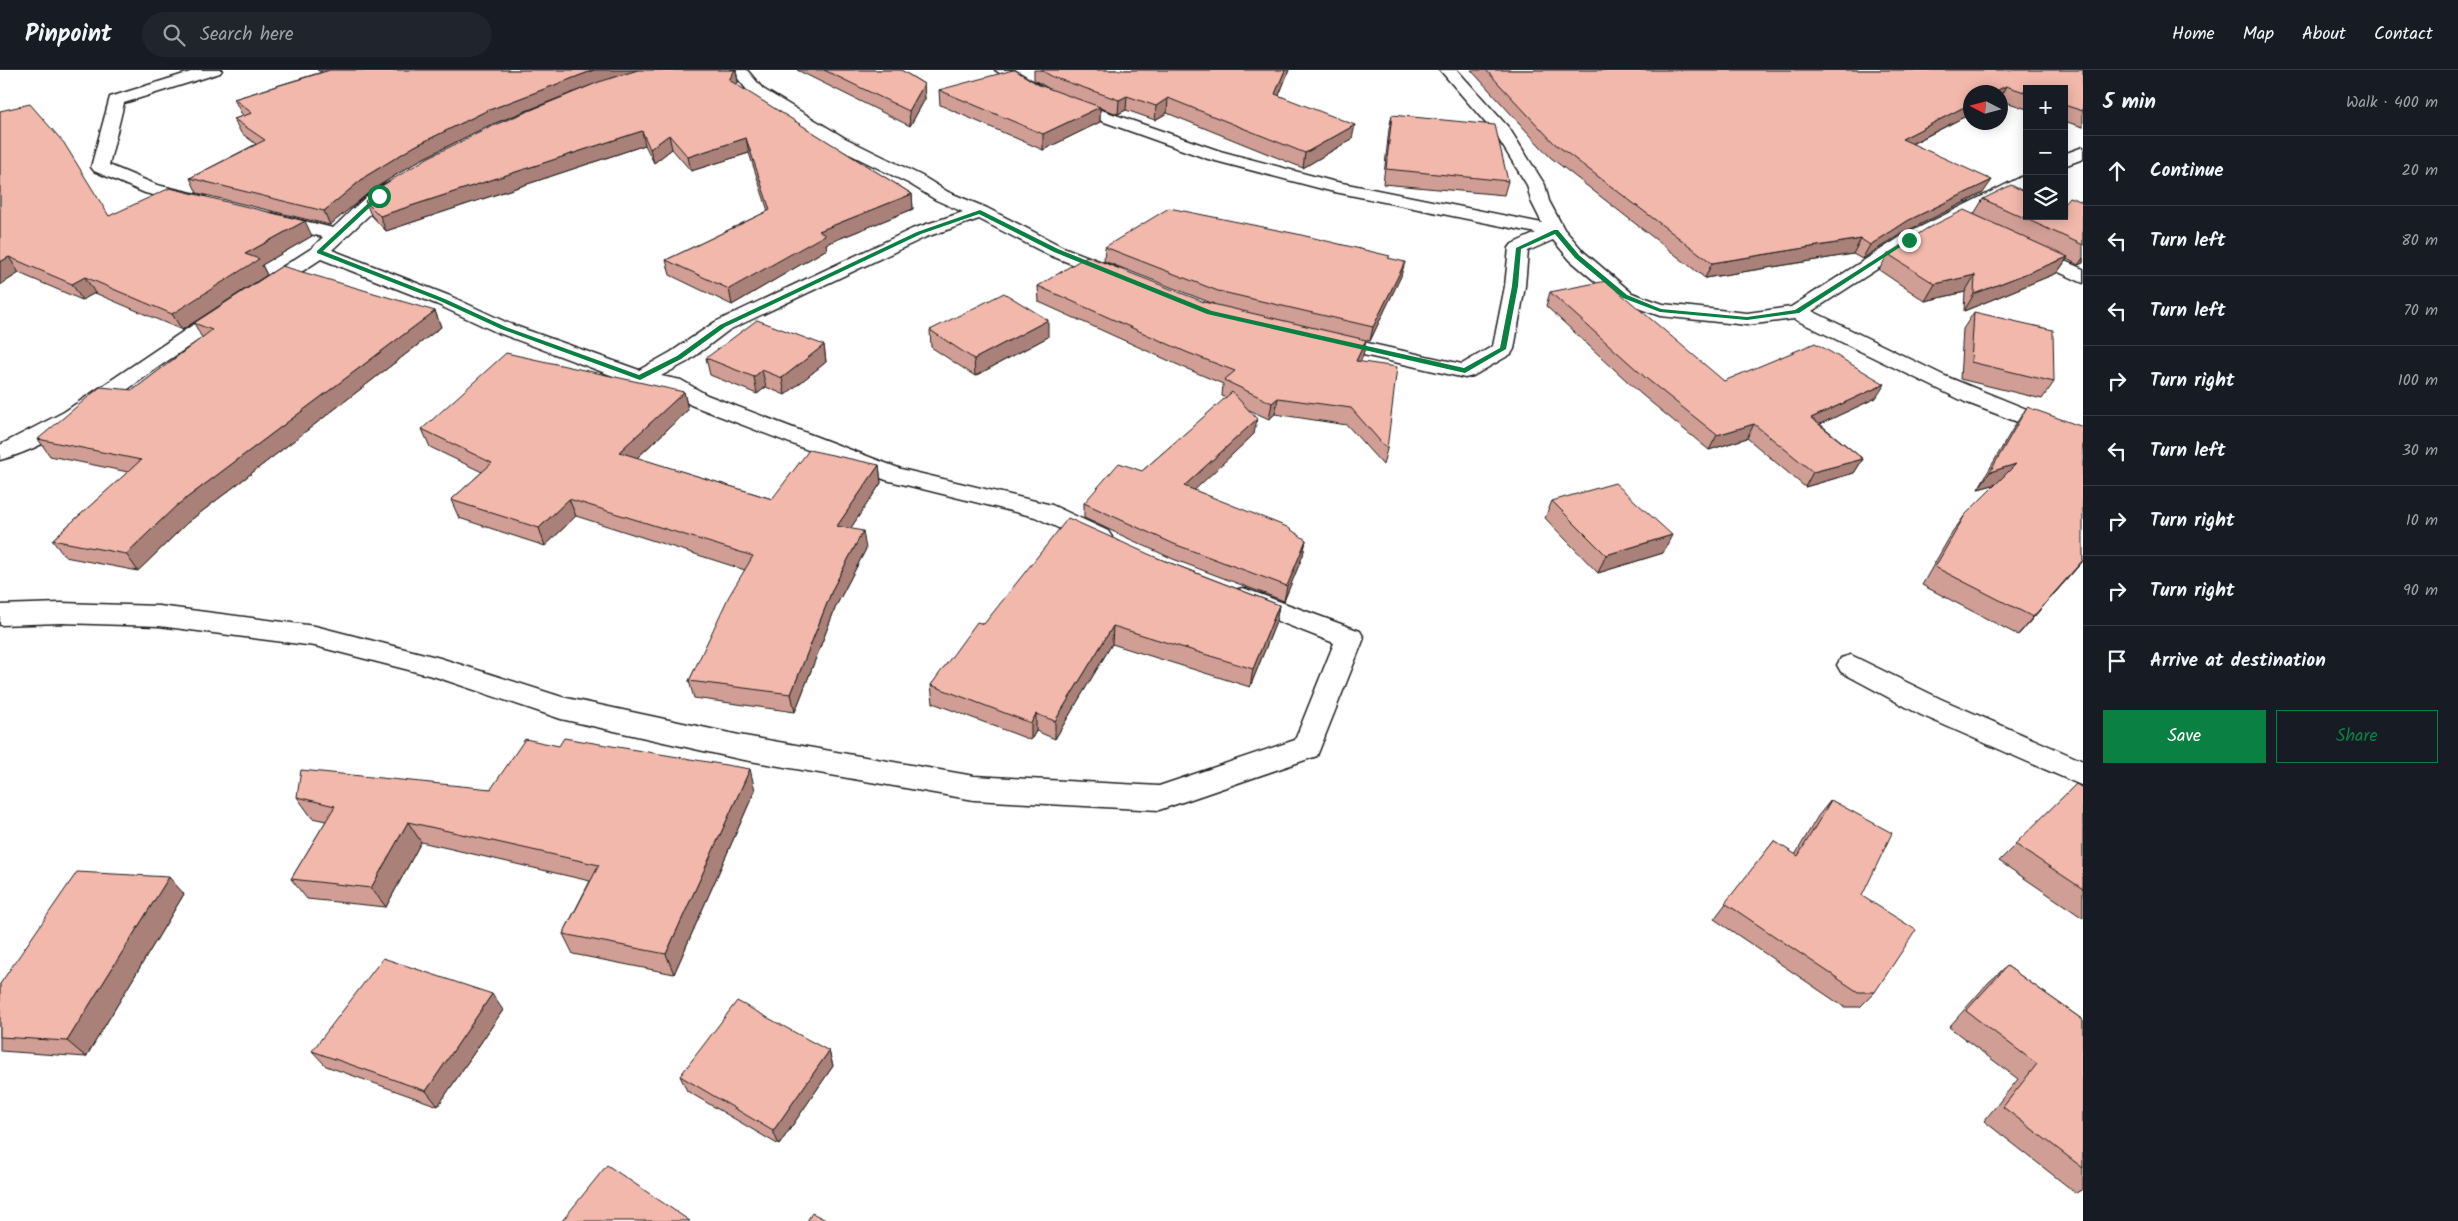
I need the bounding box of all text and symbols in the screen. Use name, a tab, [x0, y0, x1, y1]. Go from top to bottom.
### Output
search box	[142, 12, 492, 57]
text: Pinpoint	[25, 15, 112, 54]
text: Search here	[200, 20, 294, 50]
text: Home	[2172, 20, 2215, 49]
text: Map	[2243, 20, 2274, 49]
text: About	[2302, 20, 2346, 49]
text: Contact	[2374, 20, 2433, 49]
icon: search	[160, 21, 188, 49]
north arrow	[1963, 85, 2008, 130]
map controls	[2023, 85, 2068, 220]
button: +	[2023, 85, 2068, 130]
text: 5 min	[2103, 86, 2156, 119]
text: Walk · 400 m	[2346, 90, 2438, 115]
button: −	[2023, 130, 2068, 175]
text: Continue	[2150, 156, 2223, 186]
icon: ahead	[2103, 157, 2131, 185]
text: 20 m	[2402, 158, 2438, 183]
button: layers	[2023, 175, 2068, 220]
route start	[368, 185, 391, 208]
text: Turn left	[2150, 226, 2225, 256]
icon: left	[2103, 227, 2131, 255]
text: 80 m	[2401, 228, 2438, 253]
route end	[1898, 229, 1921, 252]
text: Turn left	[2150, 296, 2225, 326]
icon: left	[2103, 297, 2131, 325]
text: 70 m	[2403, 298, 2438, 323]
text: Turn right	[2150, 366, 2235, 396]
icon: right	[2103, 367, 2131, 395]
text: 100 m	[2398, 368, 2438, 393]
text: Turn left	[2150, 436, 2225, 466]
icon: left	[2103, 437, 2131, 465]
text: 30 m	[2402, 438, 2438, 463]
text: Turn right	[2150, 506, 2235, 536]
icon: right	[2103, 507, 2131, 535]
text: 10 m	[2406, 508, 2438, 533]
text: Turn right	[2150, 576, 2235, 606]
icon: right	[2103, 577, 2131, 605]
text: 90 m	[2403, 578, 2438, 603]
text: Arrive at destination	[2150, 646, 2326, 676]
icon: arrive	[2103, 647, 2131, 675]
button: Save	[2103, 710, 2266, 763]
button: Share	[2276, 710, 2438, 763]

